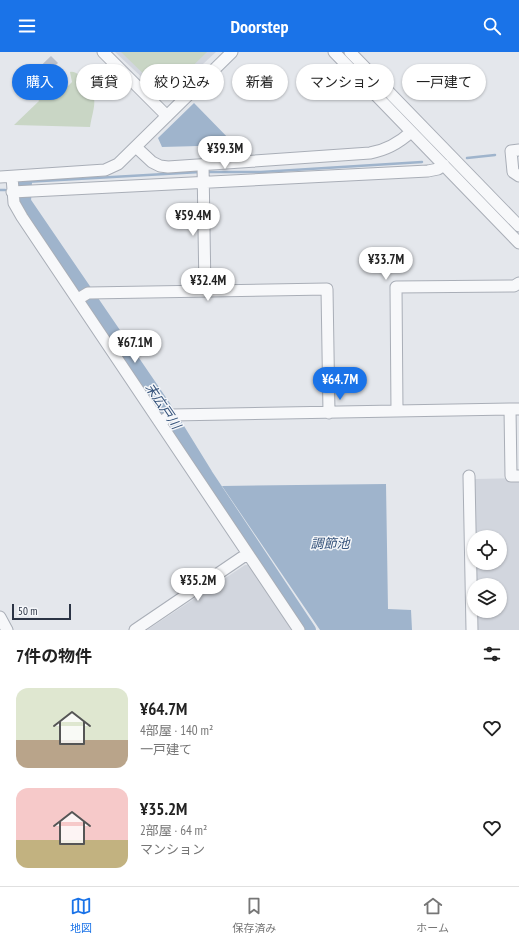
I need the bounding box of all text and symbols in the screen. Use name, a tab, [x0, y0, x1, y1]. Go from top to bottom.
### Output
icon: menu	[16, 15, 38, 37]
text: Doorstep	[230, 15, 289, 38]
icon: search	[481, 15, 503, 37]
chip: 購入	[12, 64, 68, 100]
chip: 賃貸	[76, 64, 132, 100]
chip: 絞り込み	[140, 64, 224, 100]
chip: 新着	[232, 64, 288, 100]
chip: マンション	[296, 64, 394, 100]
chip: 一戸建て	[402, 64, 486, 100]
pin: ¥39.3M	[192, 136, 258, 170]
text: ¥39.3M	[207, 140, 243, 157]
pin: ¥59.4M	[160, 203, 226, 237]
text: ¥59.4M	[175, 207, 211, 224]
pin: ¥33.7M	[353, 247, 419, 281]
text: ¥33.7M	[368, 251, 404, 268]
pin: ¥32.4M	[175, 268, 241, 302]
text: ¥32.4M	[190, 272, 226, 289]
pin: ¥67.1M	[102, 330, 168, 364]
text: ¥67.1M	[118, 334, 152, 351]
pin: ¥64.7M	[307, 367, 373, 401]
text: ¥64.7M	[322, 371, 358, 388]
water label: 末広戸川	[141, 380, 186, 434]
map controls	[467, 530, 507, 618]
button: locate	[467, 530, 507, 570]
water label: 調節池	[310, 535, 351, 552]
pin: ¥35.2M	[165, 568, 231, 602]
text: ¥35.2M	[180, 572, 216, 589]
button: layers	[467, 578, 507, 618]
scale bar	[12, 602, 71, 621]
text: 50 m	[18, 604, 37, 618]
icon: filters	[481, 643, 503, 665]
text: 7件の物件	[16, 645, 92, 667]
text: ¥64.7M	[140, 698, 187, 720]
icon: home	[48, 704, 96, 752]
icon: heart	[481, 717, 503, 739]
text: 4部屋 · 140 m²	[140, 722, 213, 739]
text: 一戸建て	[140, 741, 192, 758]
text: ¥35.2M	[140, 798, 187, 820]
icon: home	[48, 804, 96, 852]
icon: heart	[481, 817, 503, 839]
text: 2部屋 · 64 m²	[140, 822, 207, 839]
text: マンション	[140, 841, 205, 858]
tab: 地図	[70, 895, 92, 935]
tab: 保存済み	[232, 895, 276, 935]
tab: ホーム	[416, 895, 449, 935]

